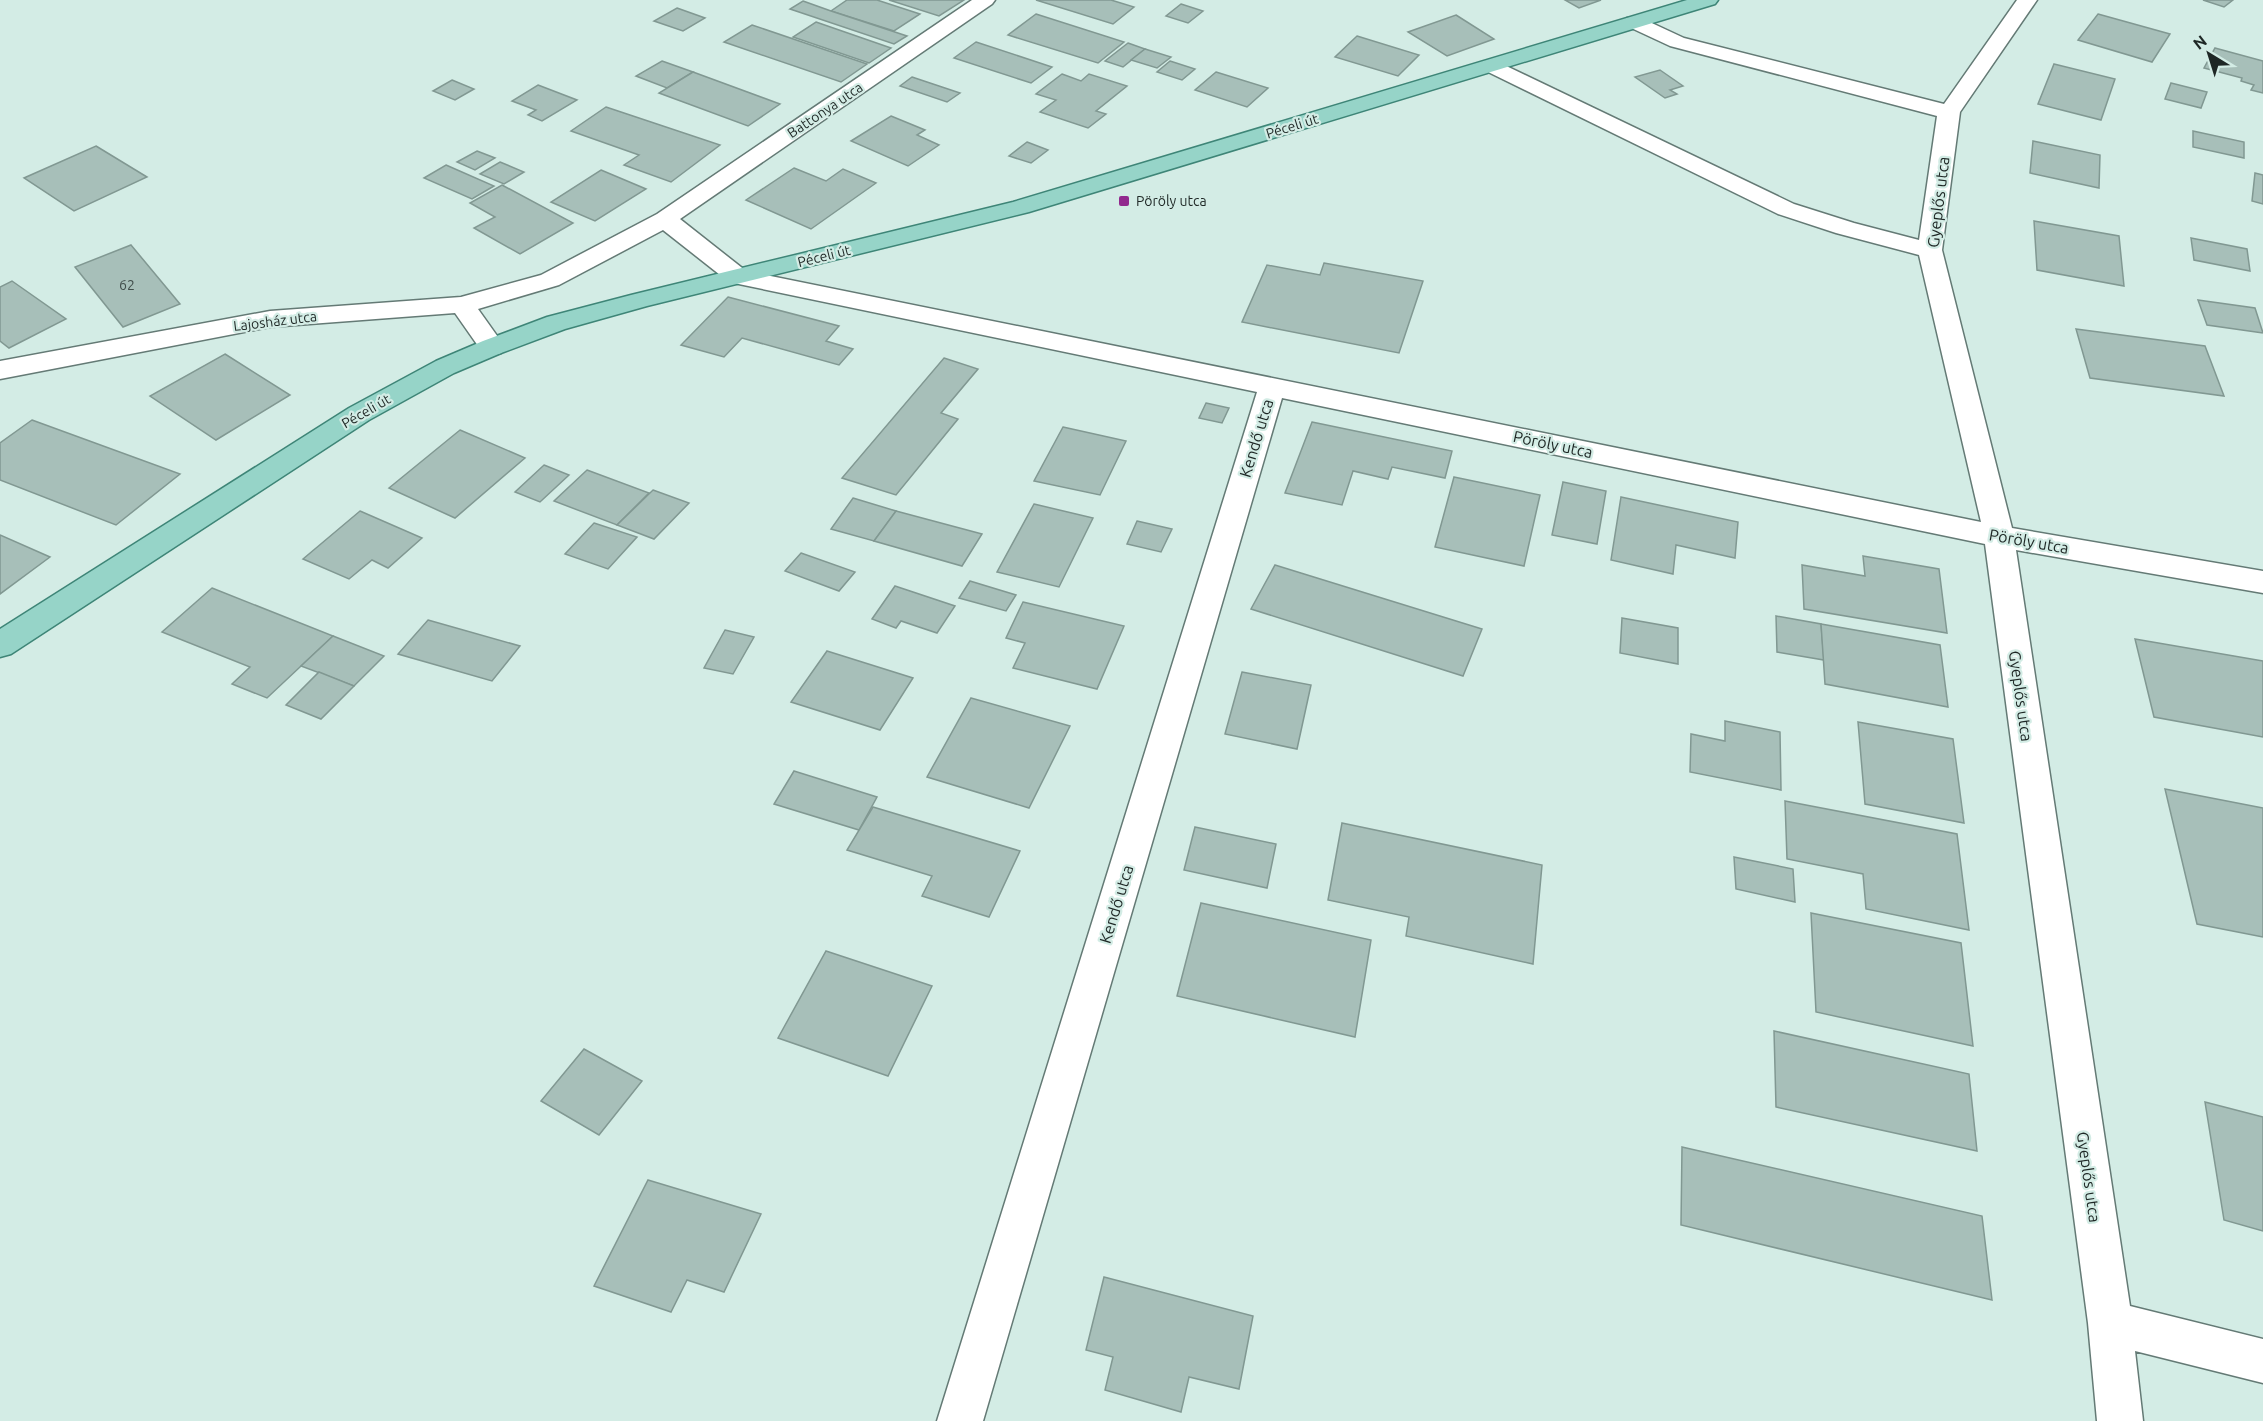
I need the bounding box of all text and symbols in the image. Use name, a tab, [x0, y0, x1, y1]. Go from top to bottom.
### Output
north arrow	[2179, 24, 2239, 84]
text: N	[2190, 31, 2210, 53]
street label: Battonya utca	[784, 79, 866, 141]
street label: Péceli út	[1264, 110, 1321, 142]
street label: Gyeplős utca	[1923, 155, 1953, 249]
place label: Pöröly utca	[1136, 193, 1207, 209]
marker: Pöröly utca	[1117, 194, 1131, 208]
street label: Péceli út	[796, 242, 853, 270]
house number: 62	[119, 277, 135, 293]
street label: Lajosház utca	[232, 308, 318, 334]
street label: Péceli út	[339, 390, 394, 431]
street label: Kendő utca	[1236, 397, 1276, 479]
street label: Pöröly utca	[1512, 427, 1594, 461]
street label: Pöröly utca	[1988, 525, 2070, 557]
street label: Gyeplős utca	[2006, 649, 2036, 743]
street label: Kendő utca	[1096, 863, 1136, 945]
street label: Gyeplős utca	[2074, 1130, 2104, 1224]

